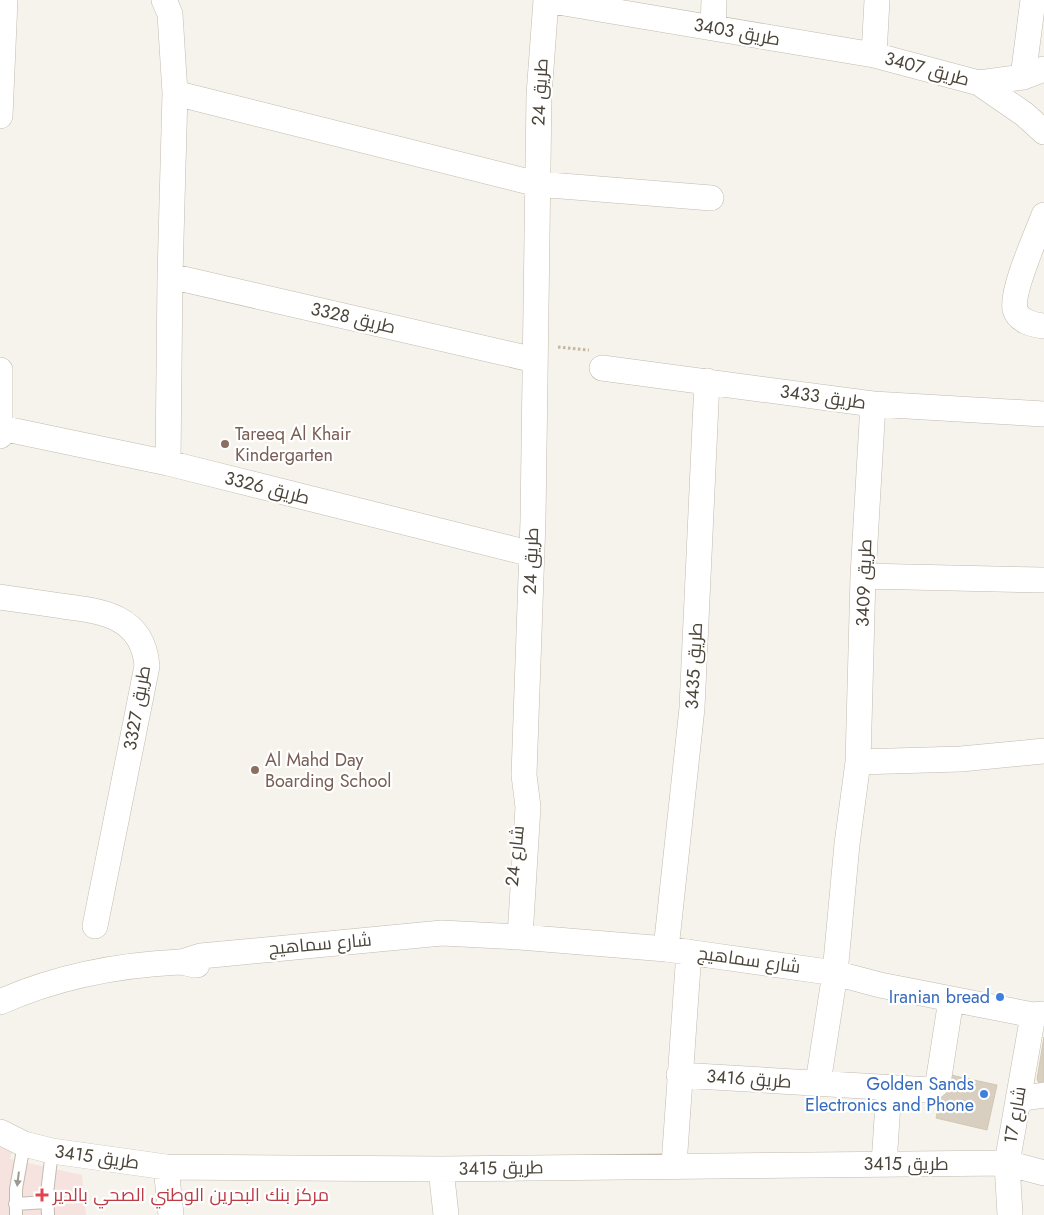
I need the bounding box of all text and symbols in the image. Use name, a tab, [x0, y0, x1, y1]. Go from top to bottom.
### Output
street label: طريق 3403	[692, 12, 782, 52]
street label: طريق 3407	[882, 45, 972, 93]
street label: طريق 24	[525, 58, 555, 126]
street label: طريق 3328	[308, 296, 398, 340]
street label: طريق 3433	[778, 378, 868, 416]
place label: Tareeq Al Khair Kindergarten	[235, 421, 352, 468]
marker: Tareeq Al Khair Kindergarten	[219, 438, 231, 450]
street label: طريق 3326	[222, 465, 312, 511]
street label: طريق 24	[517, 527, 545, 595]
street label: طريق 3409	[849, 539, 879, 627]
street label: طريق 3435	[679, 622, 709, 710]
street label: طريق 3327	[117, 663, 157, 753]
place label: Al Mahd Day Boarding School	[265, 747, 391, 794]
marker: Al Mahd Day Boarding School	[249, 764, 261, 776]
street label: شارع 24	[499, 824, 531, 888]
street label: شارع سماهيج	[267, 927, 373, 961]
street label: شارع سماهيج	[696, 940, 802, 980]
place label: Iranian bread	[889, 984, 990, 1010]
marker: Iranian bread	[994, 991, 1006, 1003]
street label: طريق 3416	[706, 1063, 792, 1095]
place label: Golden Sands Electronics and Phone	[805, 1071, 974, 1118]
street label: شارع 17	[997, 1084, 1033, 1146]
marker: Golden Sands Electronics and Phone	[978, 1088, 990, 1100]
street label: طريق 3415	[53, 1138, 141, 1176]
street label: طريق 3415	[863, 1151, 949, 1177]
street label: طريق 3415	[458, 1154, 544, 1182]
one-way arrow	[14, 1172, 22, 1188]
place label: مركز بنك البحرين الوطني الصحي بالدير	[52, 1182, 329, 1209]
marker: مركز بنك البحرين الوطني الصحي بالدير	[35, 1188, 49, 1202]

